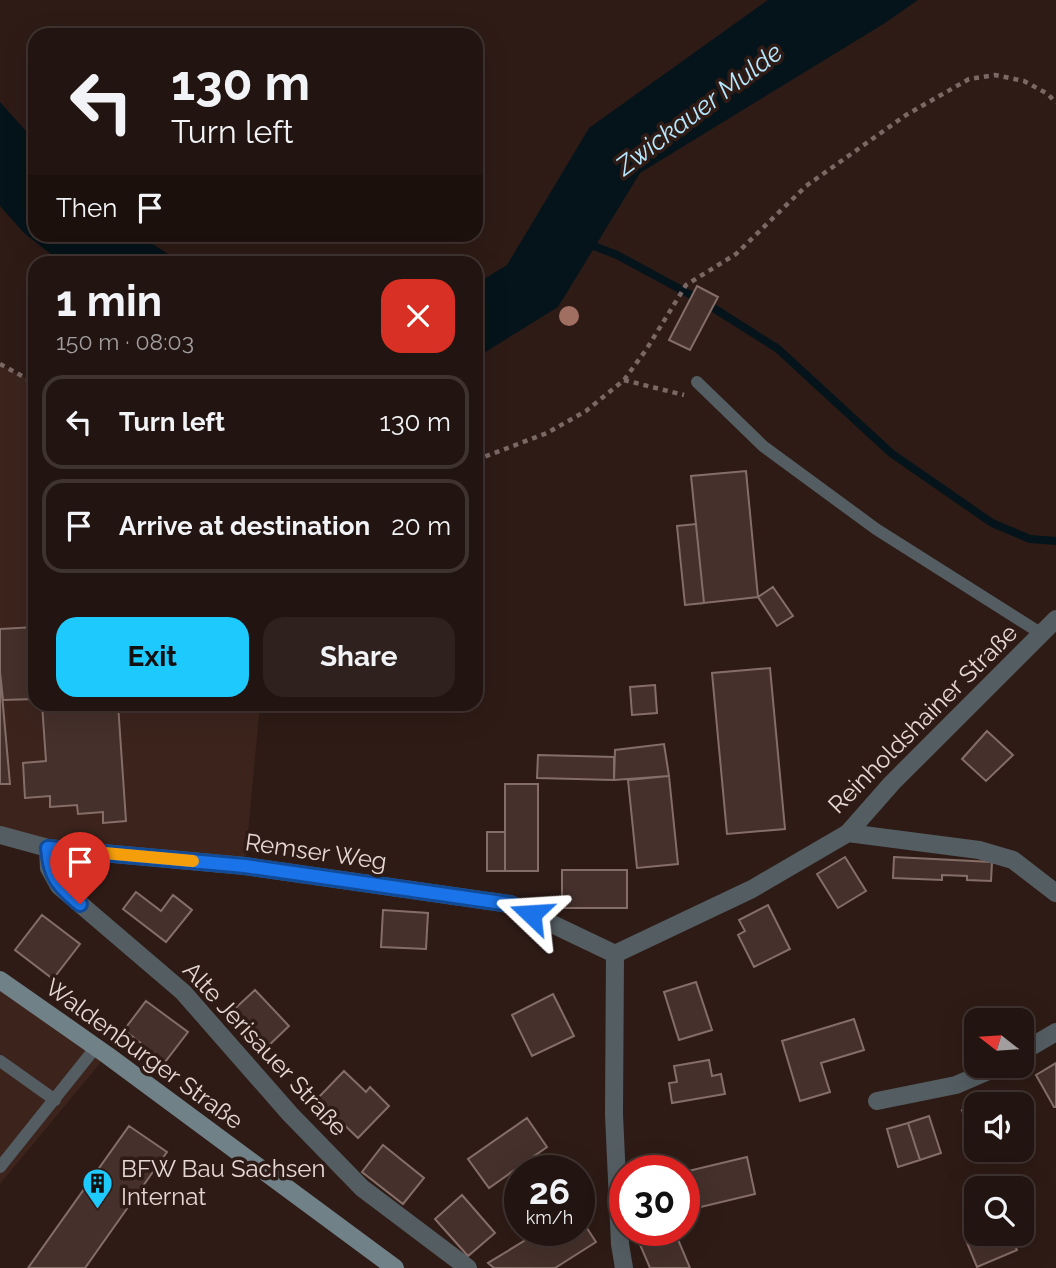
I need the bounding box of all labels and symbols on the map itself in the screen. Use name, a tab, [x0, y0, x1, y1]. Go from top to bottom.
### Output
water label: Zwickauer Mulde	[609, 37, 788, 182]
street label: Reinholdshainer Straße	[822, 618, 1023, 819]
street label: Remser Weg	[243, 827, 389, 876]
pin	[50, 832, 110, 904]
position arrow	[494, 877, 568, 951]
street label: Alte Jerisauer Straße	[177, 956, 354, 1142]
street label: Waldenburger Straße	[40, 972, 249, 1135]
north arrow	[964, 1008, 1034, 1078]
place label: BFW Bau Sachsen Internat	[121, 1154, 325, 1211]
speed limit sign: 30	[609, 1155, 700, 1246]
building icon: BFW Bau Sachsen Internat	[81, 1166, 115, 1210]

